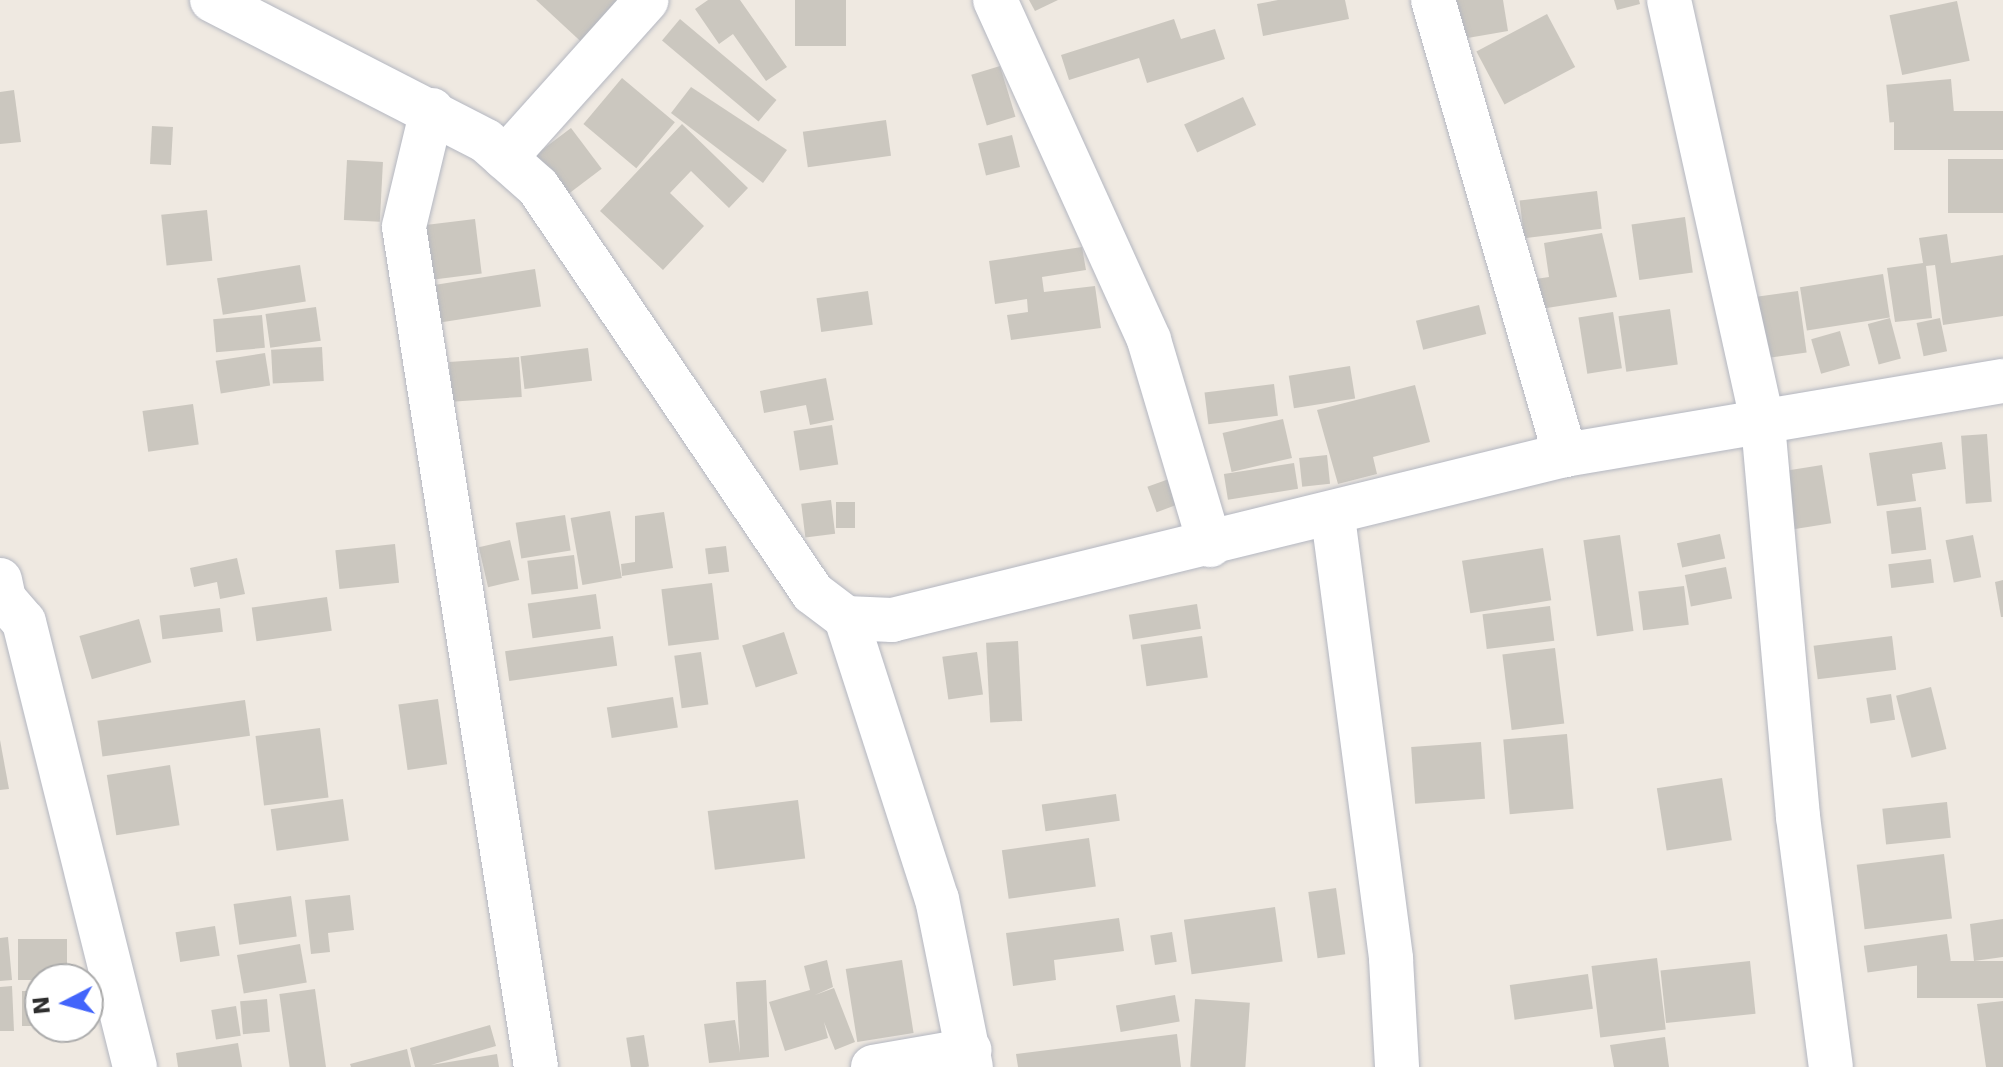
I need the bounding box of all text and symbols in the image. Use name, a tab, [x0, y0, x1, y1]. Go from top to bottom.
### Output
north arrow	[24, 963, 104, 1043]
text: N	[28, 995, 55, 1016]

